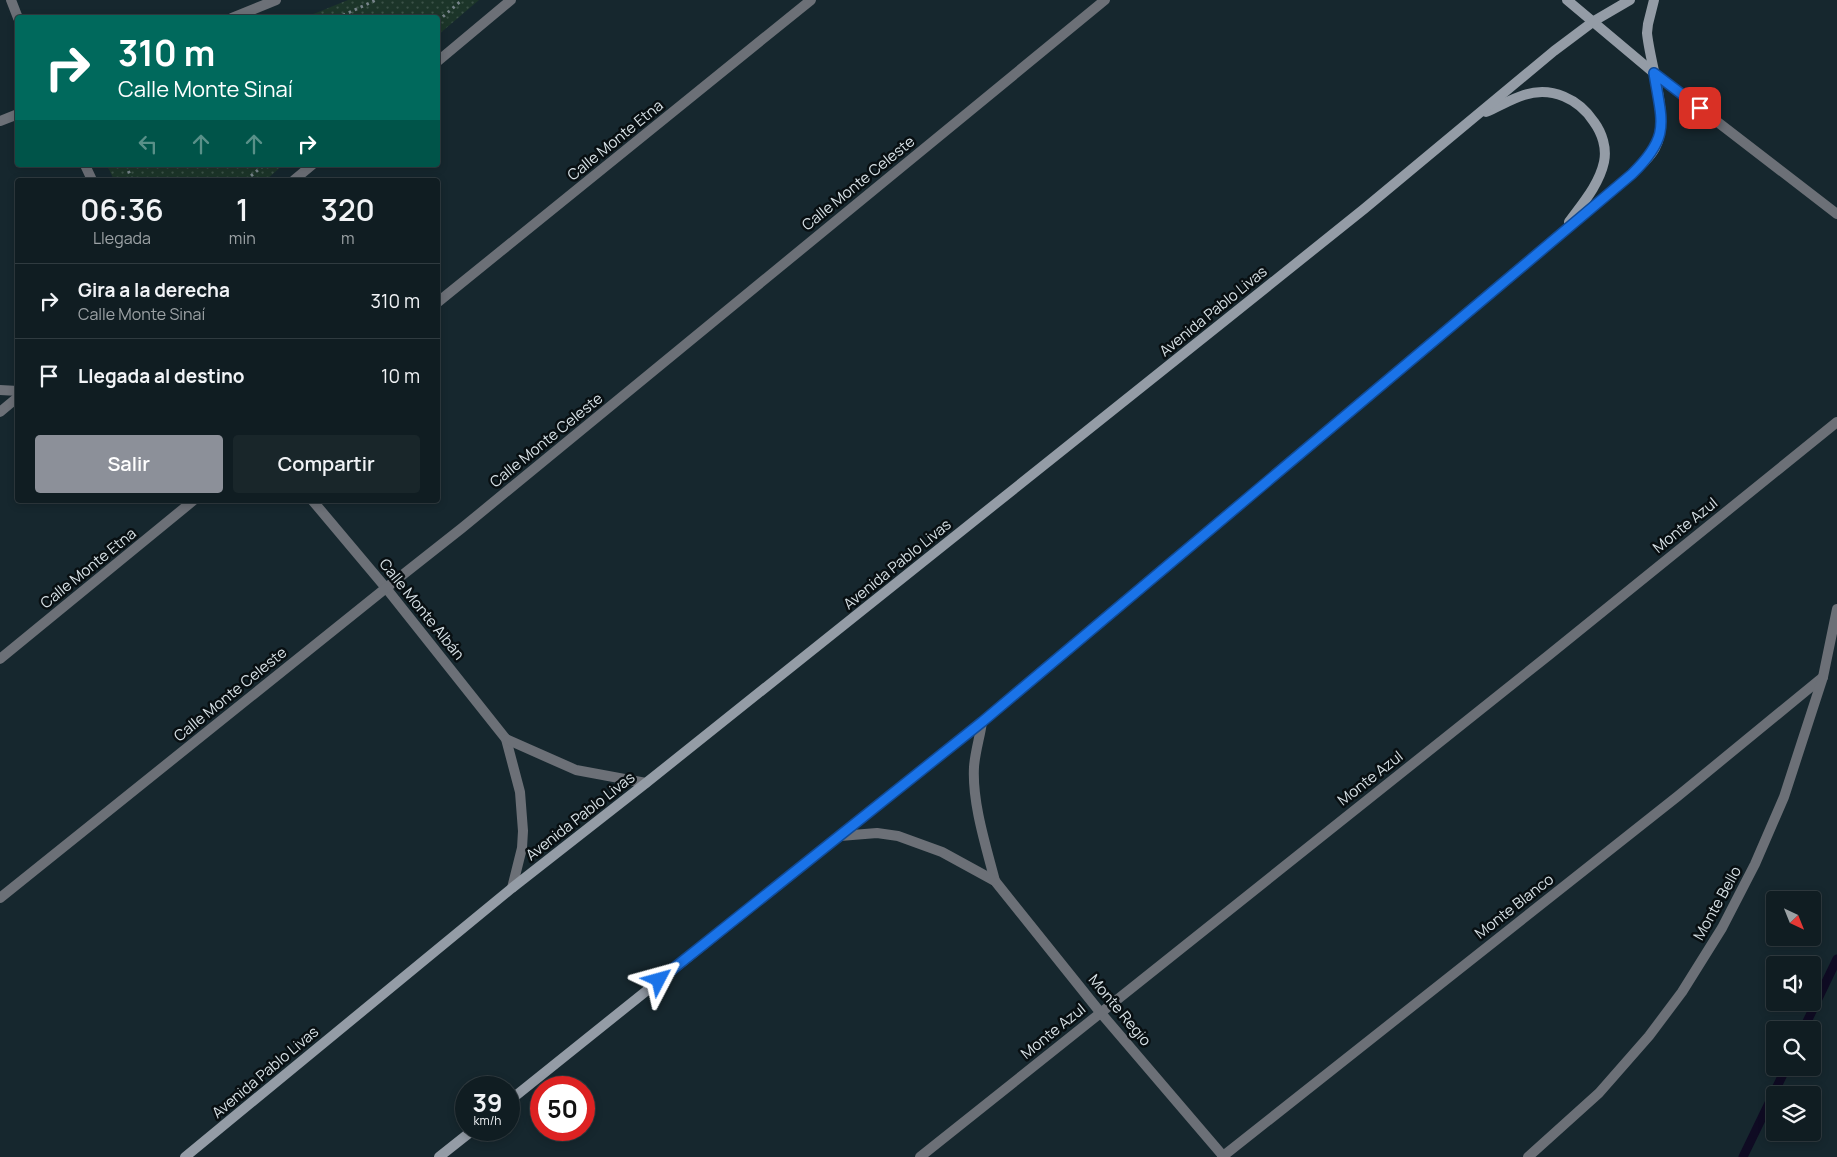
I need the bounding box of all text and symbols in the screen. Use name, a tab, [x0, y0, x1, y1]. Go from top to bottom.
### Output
text: 310 m	[118, 29, 215, 77]
icon: right	[35, 35, 100, 100]
text: Calle Monte Sinaí	[118, 74, 293, 104]
pin	[1679, 87, 1721, 129]
icon: arrive	[1686, 94, 1714, 122]
street label: Calle Monte Etna	[563, 95, 667, 185]
icon: left	[134, 130, 162, 158]
icon: ahead	[187, 130, 215, 158]
icon: ahead	[240, 130, 268, 158]
icon: right	[293, 130, 321, 158]
street label: Calle Monte Celeste	[797, 131, 919, 235]
text: 06:36	[80, 189, 164, 230]
text: 1	[236, 189, 249, 230]
text: 320	[321, 189, 375, 230]
text: Llegada	[93, 227, 151, 249]
text: min	[229, 227, 256, 249]
text: m	[341, 227, 355, 249]
street label: Avenida Pablo Livas	[1155, 261, 1271, 361]
text: Gira a la derecha	[78, 277, 230, 303]
icon: right	[35, 287, 63, 315]
text: 310 m	[371, 288, 420, 314]
text: Calle Monte Sinaí	[78, 303, 205, 325]
icon: arrive	[35, 362, 63, 390]
text: Llegada al destino	[78, 363, 245, 389]
text: 10 m	[381, 363, 420, 389]
street label: Calle Monte Celeste	[485, 388, 607, 492]
button: Salir	[35, 435, 223, 493]
button: Compartir	[233, 435, 420, 493]
street label: Monte Azul	[1648, 492, 1722, 558]
street label: Avenida Pablo Livas	[839, 514, 955, 614]
street label: Calle Monte Etna	[36, 523, 140, 613]
street label: Calle Monte Albán	[375, 554, 469, 664]
street label: Calle Monte Celeste	[169, 642, 291, 746]
street label: Monte Azul	[1333, 746, 1407, 810]
street label: Avenida Pablo Livas	[521, 767, 639, 865]
street label: Monte Bello	[1688, 862, 1746, 944]
street label: Monte Blanco	[1470, 868, 1558, 943]
north arrow	[1766, 891, 1821, 946]
map controls	[1766, 891, 1821, 1141]
position arrow	[632, 953, 684, 1005]
button: sound	[1766, 956, 1821, 1011]
street label: Monte Regio	[1084, 970, 1156, 1050]
street label: Monte Azul	[1016, 998, 1090, 1064]
street label: Avenida Pablo Livas	[207, 1021, 323, 1123]
button: search	[1766, 1021, 1821, 1076]
speed limit sign: 50	[530, 1076, 595, 1141]
text: 39	[472, 1085, 503, 1120]
button: layers	[1766, 1086, 1821, 1141]
text: km/h	[474, 1112, 501, 1129]

